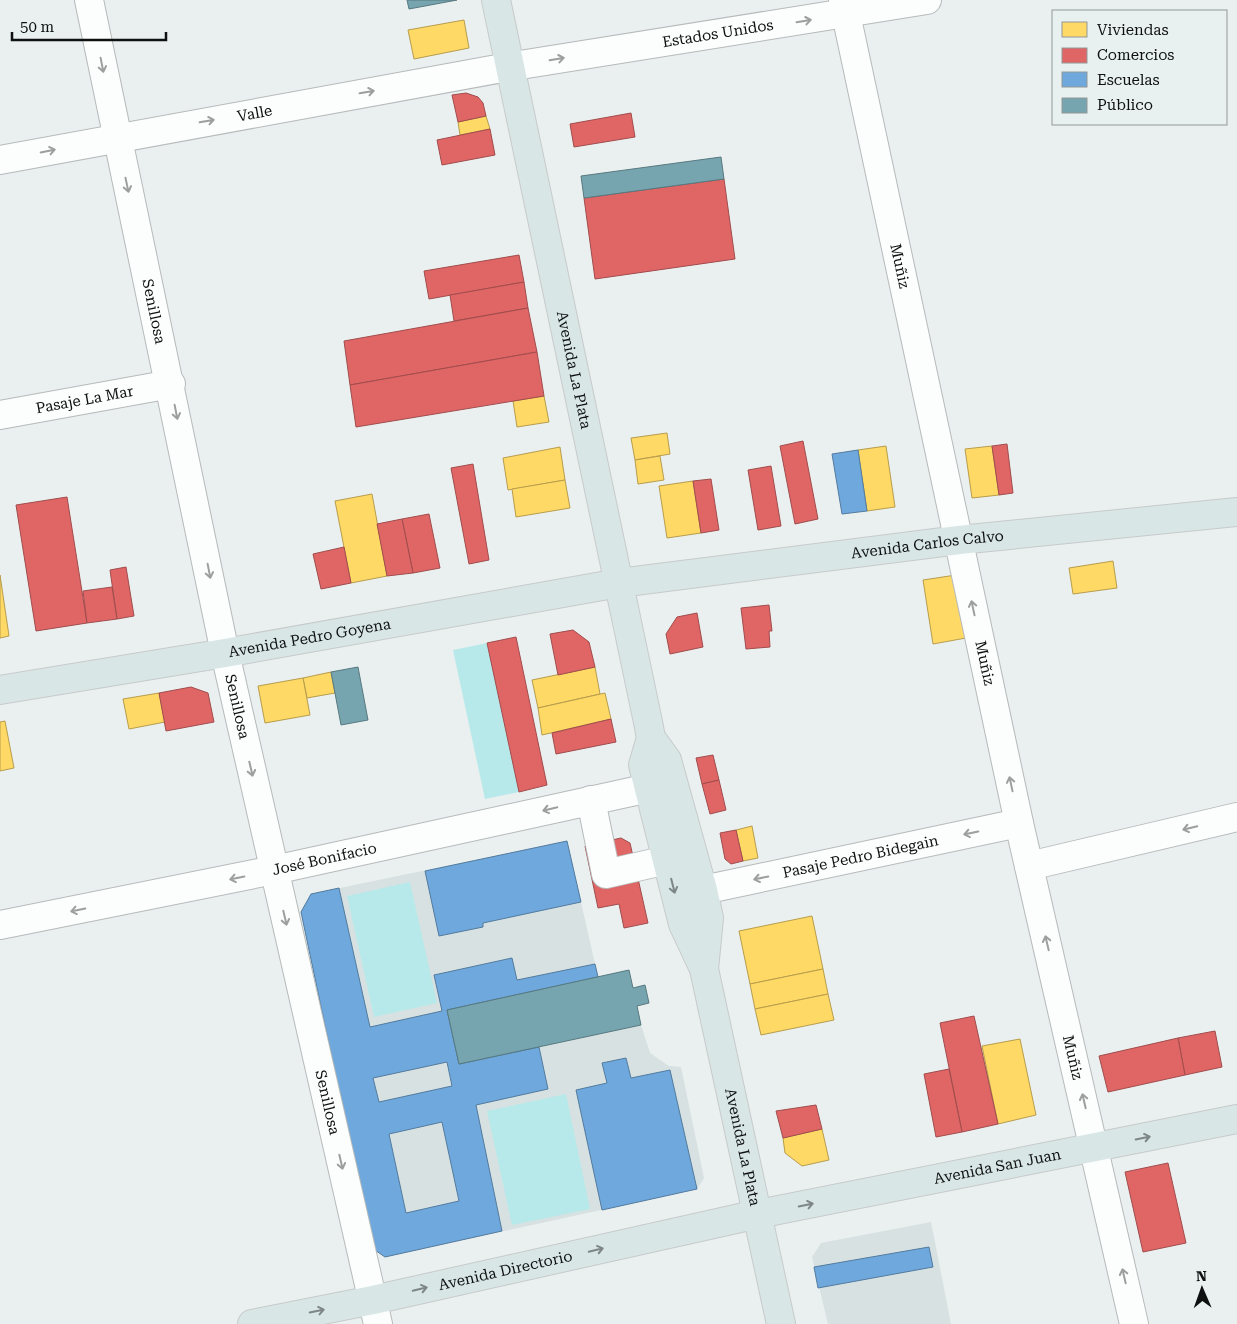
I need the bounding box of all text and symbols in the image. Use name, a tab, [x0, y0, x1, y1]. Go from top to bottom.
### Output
scale bar	[12, 10, 166, 42]
legend	[1052, 10, 1227, 125]
street label: Estados Unidos	[661, 16, 775, 51]
one-way arrow	[795, 16, 811, 26]
text: 50 m	[20, 18, 55, 36]
text: Viviendas	[1097, 21, 1169, 39]
text: Comercios	[1097, 46, 1174, 64]
one-way arrow	[548, 54, 564, 64]
one-way arrow	[98, 56, 107, 72]
text: Escuelas	[1097, 71, 1160, 89]
one-way arrow	[359, 87, 375, 96]
text: Público	[1097, 96, 1153, 114]
street label: Valle	[236, 101, 274, 125]
one-way arrow	[199, 115, 215, 125]
one-way arrow	[39, 146, 55, 155]
one-way arrow	[123, 176, 132, 192]
street label: Muñiz	[886, 242, 913, 290]
street label: Senillosa	[138, 277, 169, 345]
street label: Avenida La Plata	[553, 309, 595, 430]
street label: Pasaje La Mar	[34, 382, 135, 417]
one-way arrow	[172, 404, 182, 420]
street label: Avenida Carlos Calvo	[850, 527, 1005, 563]
one-way arrow	[204, 563, 214, 579]
one-way arrow	[968, 601, 977, 617]
street label: Avenida Pedro Goyena	[227, 615, 392, 661]
street label: Muñiz	[971, 639, 998, 687]
street label: Senillosa	[221, 672, 253, 741]
one-way arrow	[247, 760, 256, 776]
one-way arrow	[1005, 777, 1015, 793]
one-way arrow	[542, 805, 558, 814]
one-way arrow	[1182, 824, 1198, 833]
one-way arrow	[963, 829, 979, 838]
street label: Pasaje Pedro Bidegain	[781, 831, 940, 882]
street label: José Bonifacio	[270, 839, 378, 879]
one-way arrow	[230, 874, 246, 883]
one-way arrow	[753, 874, 769, 883]
one-way arrow	[669, 877, 678, 893]
one-way arrow	[70, 905, 86, 915]
one-way arrow	[281, 909, 290, 925]
one-way arrow	[1042, 935, 1051, 951]
street label: Muñiz	[1059, 1033, 1087, 1081]
street label: Senillosa	[311, 1068, 344, 1137]
street label: Avenida La Plata	[721, 1086, 764, 1208]
one-way arrow	[1079, 1093, 1088, 1109]
one-way arrow	[1134, 1133, 1150, 1142]
street label: Avenida San Juan	[932, 1145, 1063, 1188]
one-way arrow	[337, 1153, 346, 1169]
one-way arrow	[797, 1200, 813, 1209]
one-way arrow	[587, 1245, 603, 1254]
street label: Avenida Directorio	[437, 1247, 574, 1294]
north arrow	[1177, 1264, 1227, 1314]
text: N	[1196, 1268, 1207, 1284]
one-way arrow	[1119, 1269, 1128, 1285]
one-way arrow	[412, 1284, 428, 1294]
one-way arrow	[309, 1306, 325, 1315]

